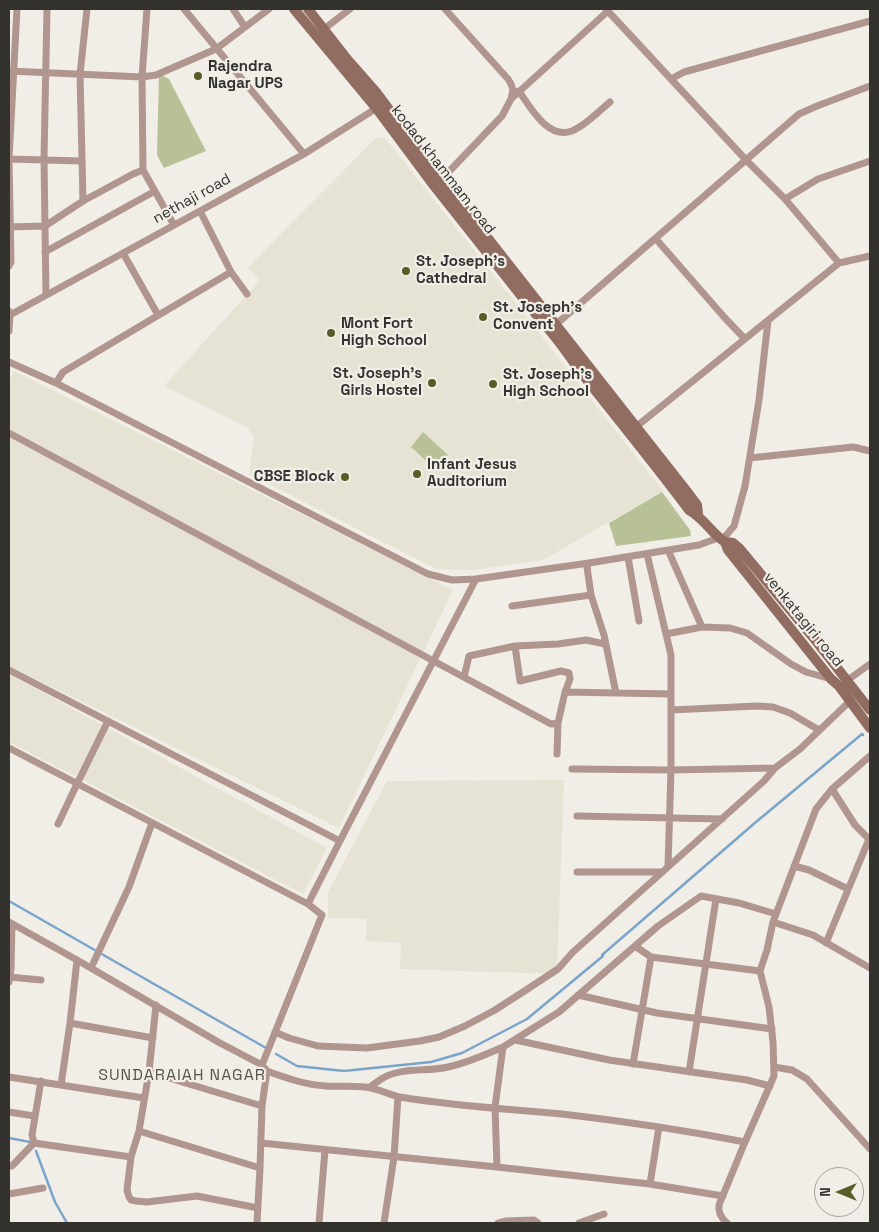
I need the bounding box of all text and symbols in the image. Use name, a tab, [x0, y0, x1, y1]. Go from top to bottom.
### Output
place label: Rajendra Nagar UPS	[208, 58, 283, 93]
marker: Rajendra Nagar UPS	[192, 70, 204, 82]
street label: kodad khammam road	[387, 102, 499, 238]
street label: nethaji road	[150, 170, 234, 228]
place label: St. Joseph's Cathedral	[416, 253, 505, 288]
marker: St. Joseph's Cathedral	[400, 265, 412, 277]
place label: St. Joseph's Convent	[493, 299, 582, 334]
marker: St. Joseph's Convent	[477, 311, 489, 323]
place label: Mont Fort High School	[341, 315, 427, 350]
marker: Mont Fort High School	[325, 327, 337, 339]
place label: St. Joseph's Girls Hostel	[333, 365, 422, 400]
place label: St. Joseph's High School	[503, 366, 592, 401]
marker: St. Joseph's Girls Hostel	[426, 377, 438, 389]
marker: St. Joseph's High School	[487, 378, 499, 390]
place label: Infant Jesus Auditorium	[427, 456, 517, 491]
place label: CBSE Block	[254, 468, 335, 486]
marker: Infant Jesus Auditorium	[411, 468, 423, 480]
marker: CBSE Block	[339, 471, 351, 483]
street label: venkatagiri road	[759, 569, 847, 671]
district label: SUNDARAIAH NAGAR	[96, 1066, 268, 1086]
north arrow	[814, 1167, 864, 1217]
text: N	[816, 1187, 834, 1197]

